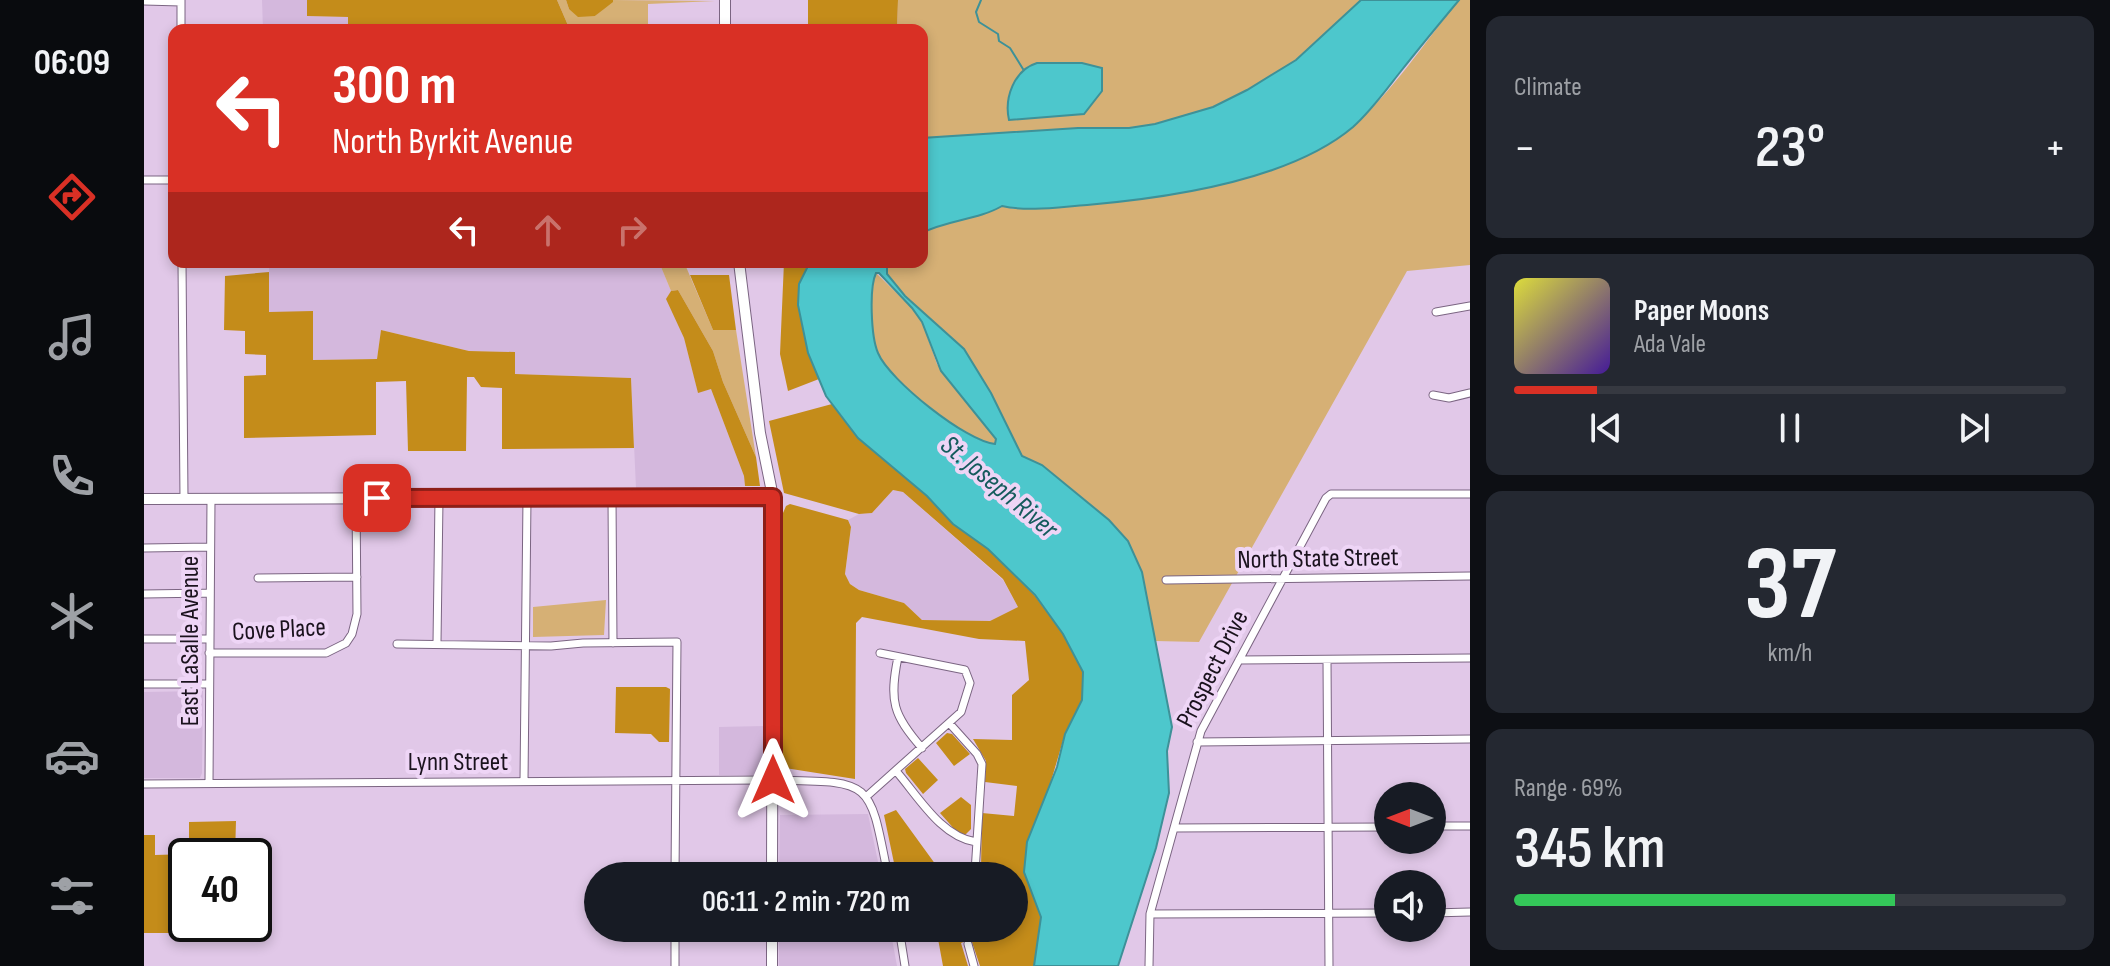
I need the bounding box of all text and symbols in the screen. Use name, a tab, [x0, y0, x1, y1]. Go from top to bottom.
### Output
text: 06:09	[34, 42, 110, 85]
text: 300 m	[332, 53, 456, 120]
icon: left	[200, 56, 304, 160]
text: Climate	[1514, 72, 1582, 103]
text: 23°	[1755, 112, 1825, 184]
text: North Byrkit Avenue	[332, 121, 573, 164]
text: −	[1514, 122, 1536, 175]
text: +	[2044, 122, 2066, 175]
icon: directions	[44, 169, 100, 225]
icon: left	[442, 208, 486, 252]
icon: ahead	[526, 208, 570, 252]
icon: right	[610, 208, 654, 252]
text: Paper Moons	[1634, 293, 1769, 329]
icon: music	[44, 309, 100, 365]
text: Ada Vale	[1634, 329, 1706, 360]
icon: previous	[1584, 406, 1628, 450]
icon: pause	[1768, 406, 1812, 450]
icon: next	[1952, 406, 1996, 450]
water label: St. Joseph River	[934, 429, 1065, 546]
icon: phone	[44, 448, 100, 504]
pin	[343, 464, 411, 532]
icon: arrive	[355, 476, 399, 520]
text: 37	[1744, 523, 1836, 648]
street label: North State Street	[1237, 542, 1399, 576]
street label: East LaSalle Avenue	[175, 556, 206, 726]
icon: climate	[44, 588, 100, 644]
street label: Prospect Drive	[1170, 605, 1256, 733]
street label: Cove Place	[231, 612, 327, 648]
text: km/h	[1768, 638, 1812, 669]
icon: car	[44, 728, 100, 784]
position arrow	[731, 738, 815, 822]
street label: Lynn Street	[408, 747, 508, 778]
text: Range · 69%	[1514, 773, 1623, 804]
north arrow	[1374, 782, 1446, 854]
map controls	[1374, 782, 1446, 942]
text: 345 km	[1514, 813, 1666, 885]
speed limit sign: 40	[168, 838, 272, 942]
icon: filters	[44, 868, 100, 924]
button: sound	[1374, 870, 1446, 942]
text: 06:11 · 2 min · 720 m	[702, 884, 910, 920]

